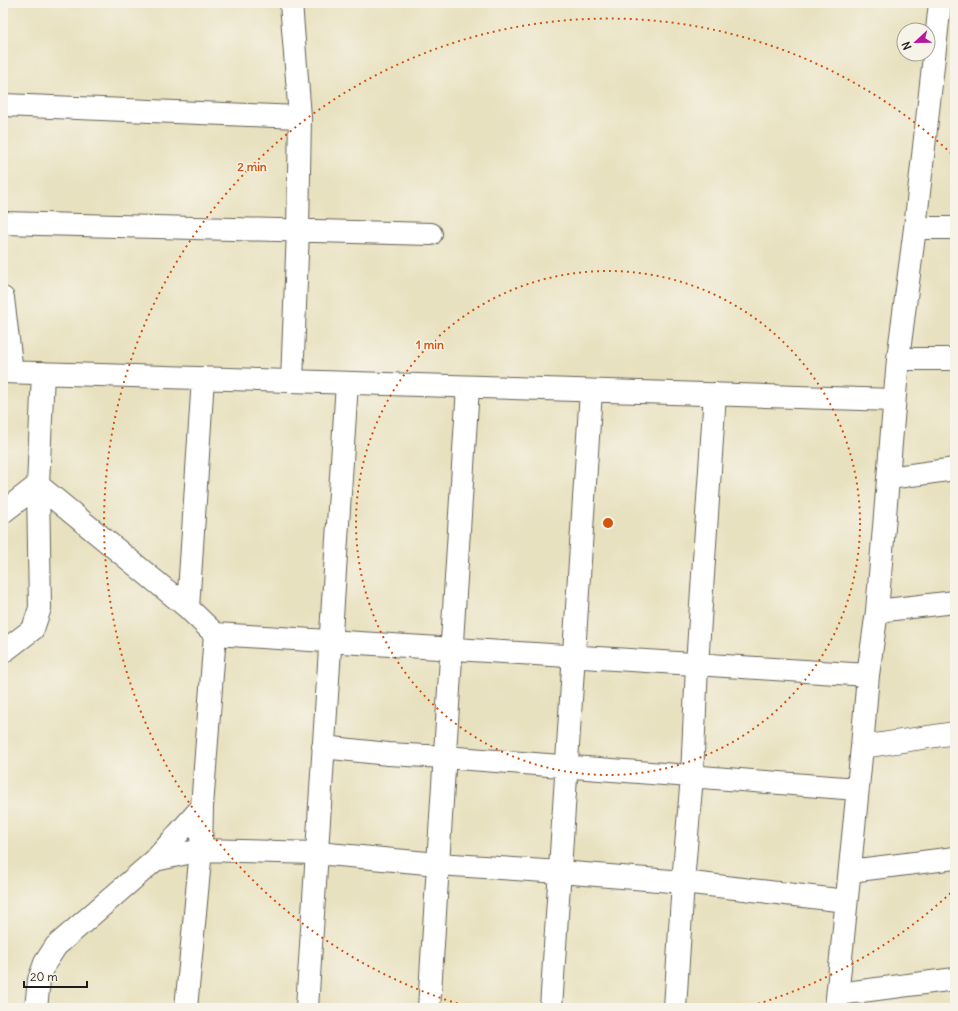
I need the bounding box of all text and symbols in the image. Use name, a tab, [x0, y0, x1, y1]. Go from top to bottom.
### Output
north arrow	[896, 22, 936, 62]
text: N	[899, 40, 915, 52]
text: 2 min	[237, 159, 267, 174]
text: 1 min	[416, 337, 444, 352]
centre of rings	[601, 516, 615, 530]
scale bar	[24, 963, 87, 989]
text: 20 m	[30, 969, 58, 984]

